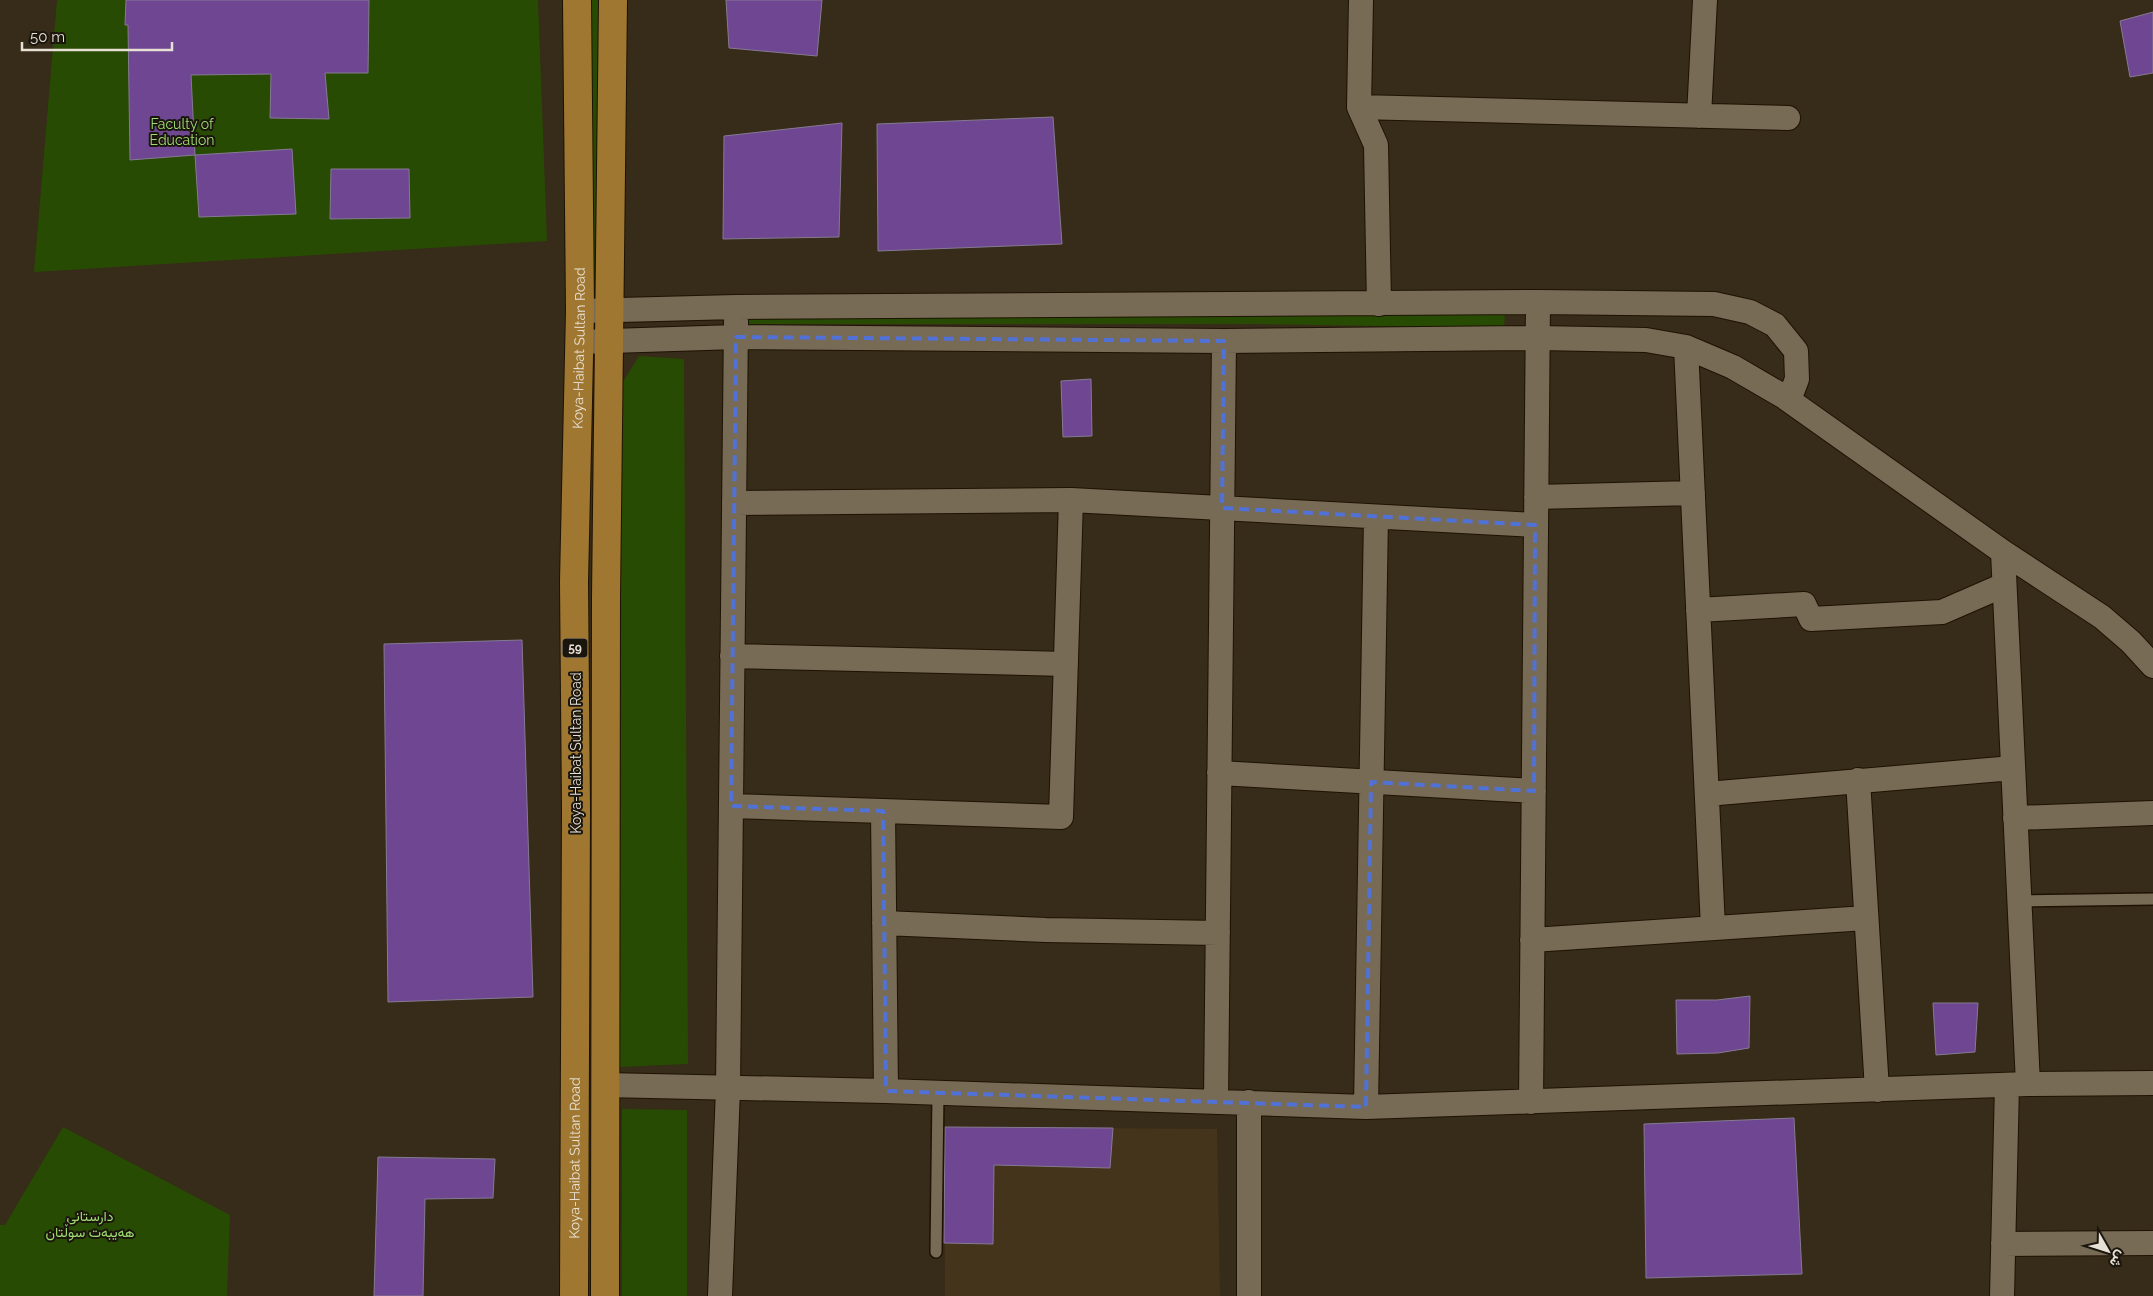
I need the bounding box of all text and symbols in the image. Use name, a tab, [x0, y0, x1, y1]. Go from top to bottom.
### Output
scale bar	[22, 20, 172, 52]
text: 50 m	[30, 28, 65, 46]
park label: Faculty of Education	[150, 116, 215, 148]
street label: Koya-Haibat Sultan Road	[569, 267, 588, 429]
road number: 59	[562, 638, 588, 658]
street label: Koya-Haibat Sultan Road	[568, 672, 584, 834]
street label: Koya-Haibat Sultan Road	[566, 1077, 583, 1239]
park label: دارستانی هەیبەت سوڵتان	[45, 1208, 135, 1241]
north arrow	[2083, 1226, 2133, 1276]
text: ش	[2106, 1247, 2130, 1271]

